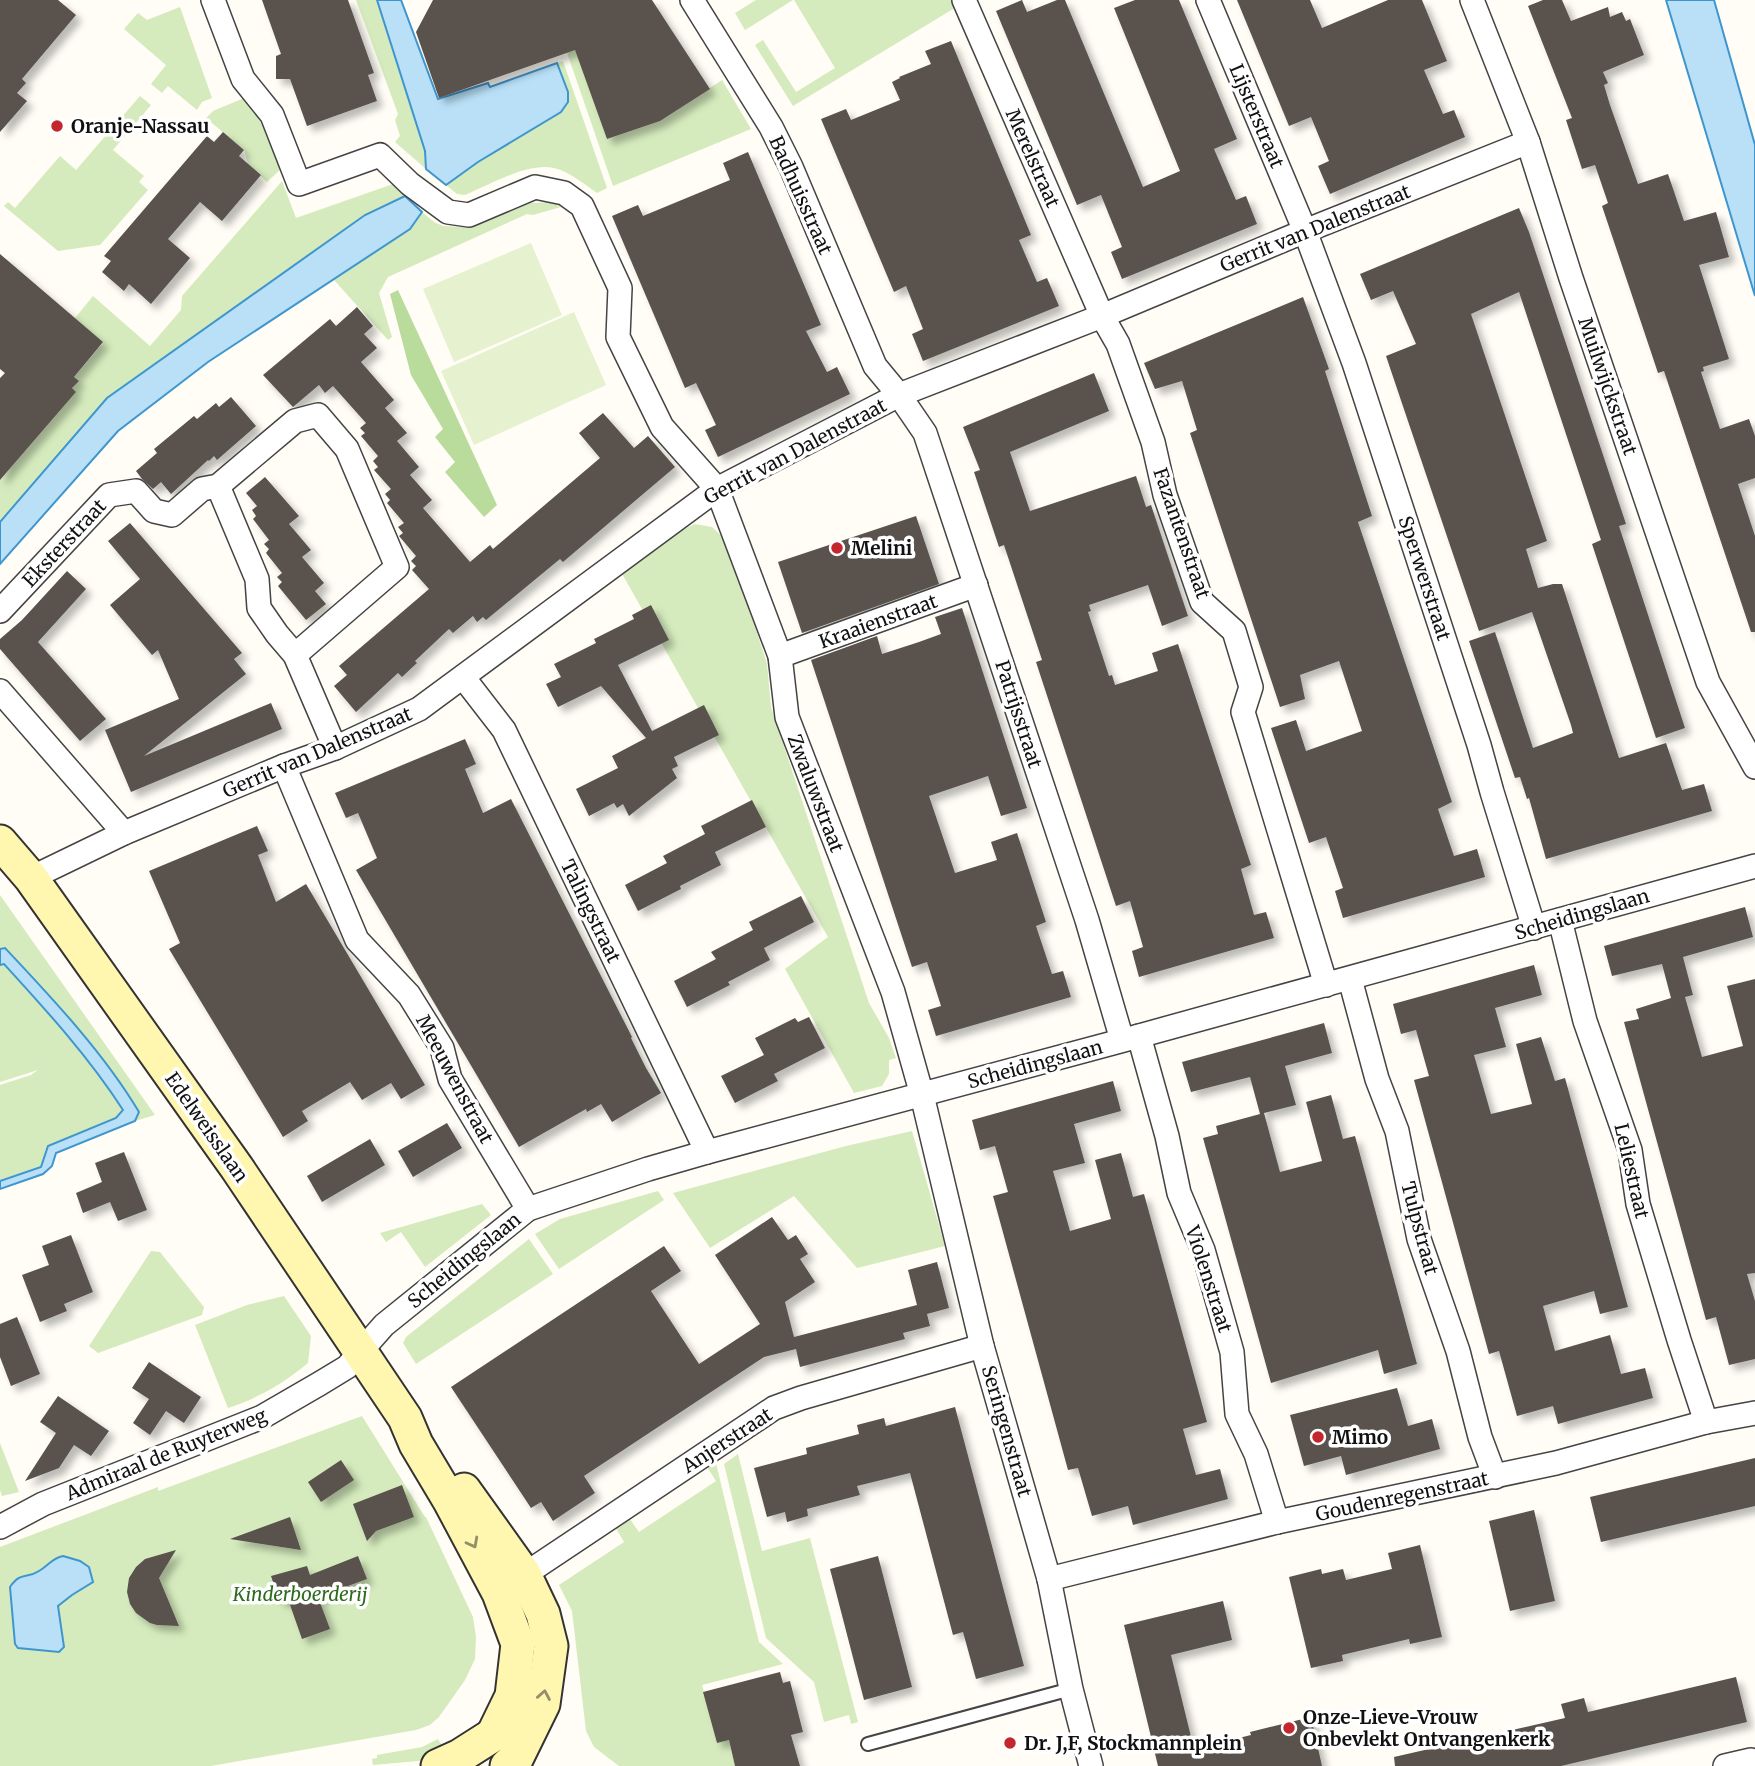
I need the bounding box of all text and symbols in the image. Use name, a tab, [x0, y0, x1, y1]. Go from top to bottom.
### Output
street label: Lijsterstraat	[1224, 60, 1290, 172]
street label: Merelstraat	[1001, 105, 1066, 212]
place label: Oranje-Nassau	[71, 114, 209, 138]
marker: Oranje-Nassau	[49, 118, 65, 134]
street label: Badhuisstraat	[764, 132, 838, 259]
street label: Gerrit van Dalenstraat	[1216, 179, 1414, 277]
street label: Muilwijckstraat	[1573, 314, 1643, 459]
street label: Gerrit van Dalenstraat	[700, 392, 891, 509]
street label: Fazantenstraat	[1148, 464, 1216, 602]
street label: Eksterstraat	[17, 494, 111, 592]
street label: Sperwerstraat	[1394, 513, 1457, 644]
place label: Melini	[851, 536, 913, 560]
marker: Melini	[829, 540, 845, 556]
street label: Kraaienstraat	[816, 588, 941, 654]
street label: Patrijsstraat	[990, 657, 1048, 771]
street label: Gerrit van Dalenstraat	[219, 701, 416, 803]
street label: Zwaluwstraat	[783, 731, 850, 856]
street label: Talingstraat	[556, 855, 627, 967]
street label: Scheidingslaan	[1512, 883, 1652, 945]
street label: Meeuwenstraat	[411, 1011, 499, 1148]
street label: Scheidingslaan	[965, 1034, 1106, 1094]
street label: Edelweisslaan	[160, 1067, 254, 1187]
street label: Leliestraat	[1609, 1121, 1655, 1221]
street label: Tulpstraat	[1396, 1179, 1444, 1278]
street label: Scheidingslaan	[402, 1207, 526, 1313]
street label: Violenstraat	[1180, 1222, 1238, 1336]
street label: Seringenstraat	[977, 1363, 1037, 1500]
street label: Anjerstraat	[677, 1402, 777, 1479]
street label: Admiraal de Ruyterweg	[61, 1403, 270, 1506]
place label: Mimo	[1332, 1425, 1388, 1449]
marker: Mimo	[1310, 1429, 1326, 1445]
street label: Goudenregenstraat	[1313, 1466, 1491, 1526]
one-way arrow	[464, 1536, 478, 1548]
park label: Kinderboerderij	[232, 1582, 368, 1606]
one-way arrow	[536, 1689, 551, 1701]
place label: Onze-Lieve-Vrouw Onbevlekt Ontvangenkerk	[1303, 1705, 1551, 1751]
marker: Onze-Lieve-Vrouw Onbevlekt Ontvangenkerk	[1281, 1720, 1297, 1736]
place label: Dr. J,F, Stockmannplein	[1024, 1731, 1242, 1755]
marker: Dr. J,F, Stockmannplein	[1002, 1735, 1018, 1751]

